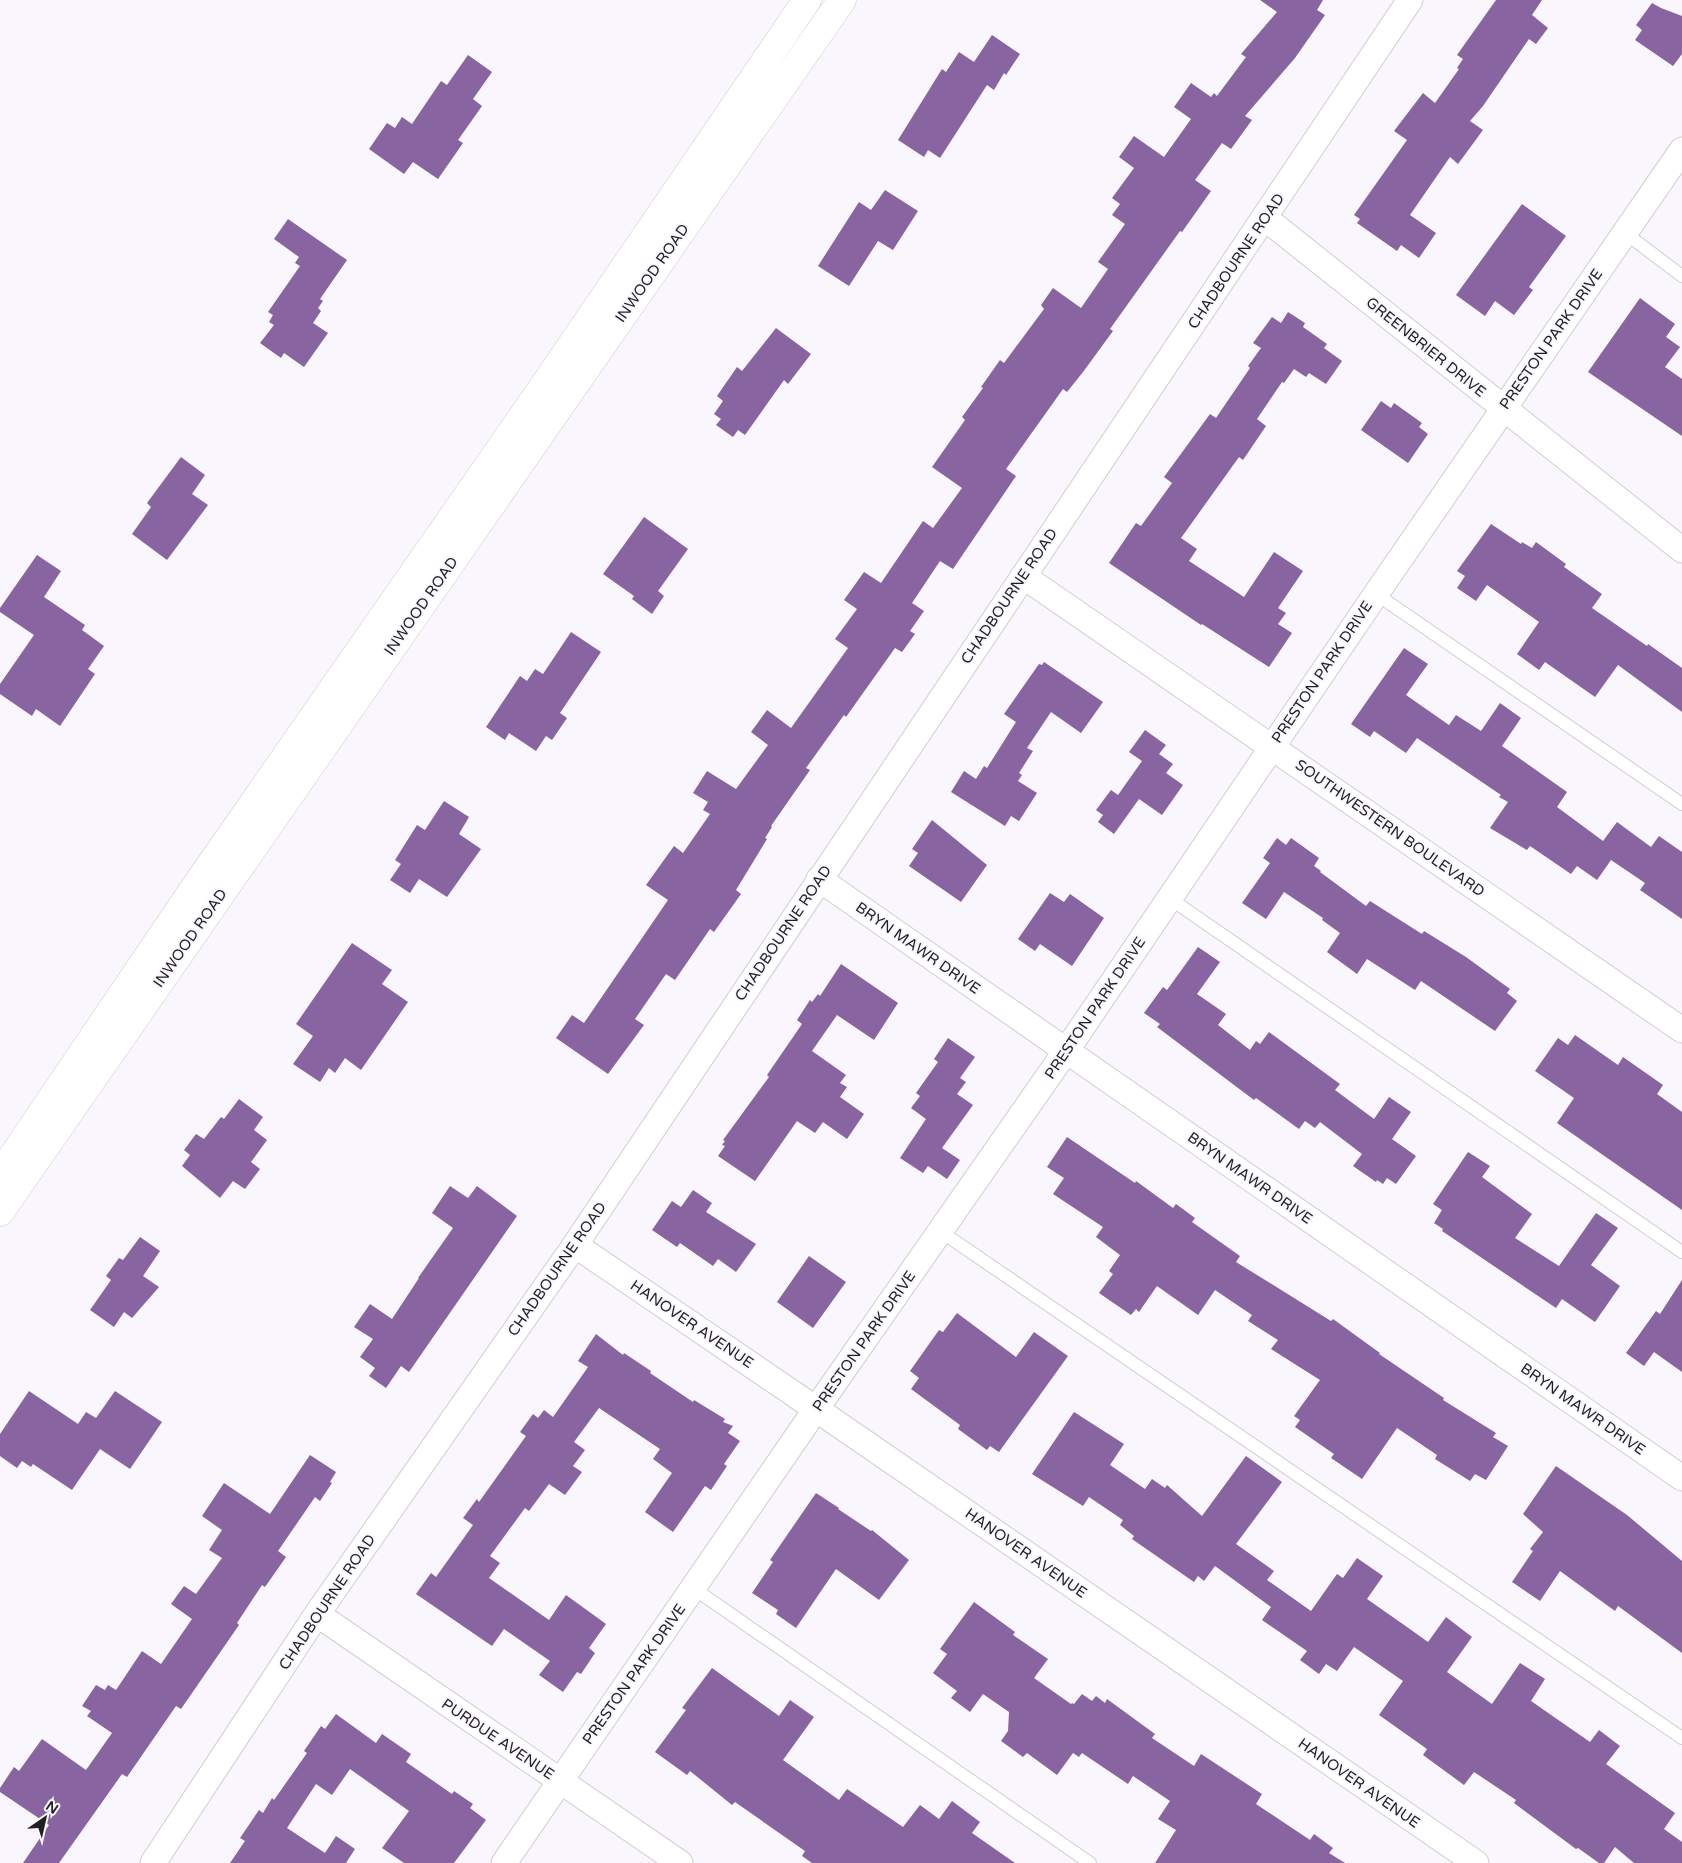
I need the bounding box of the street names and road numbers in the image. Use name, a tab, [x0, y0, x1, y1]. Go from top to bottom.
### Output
street label: CHADBOURNE ROAD	[1184, 190, 1288, 332]
street label: INWOOD ROAD	[611, 220, 693, 326]
street label: PRESTON PARK DRIVE	[1496, 265, 1606, 413]
street label: GREENBRIER DRIVE	[1362, 293, 1490, 401]
street label: CHADBOURNE ROAD	[957, 525, 1061, 667]
street label: INWOOD ROAD	[380, 553, 462, 659]
street label: PRESTON PARK DRIVE	[1268, 598, 1376, 746]
street label: SOUTHWESTERN BOULEVARD	[1292, 756, 1488, 900]
street label: CHADBOURNE ROAD	[731, 862, 835, 1004]
street label: INWOOD ROAD	[149, 885, 231, 991]
street label: BRYN MAWR DRIVE	[852, 898, 984, 998]
street label: PRESTON PARK DRIVE	[1041, 934, 1149, 1082]
street label: BRYN MAWR DRIVE	[1184, 1128, 1316, 1228]
street label: CHADBOURNE ROAD	[504, 1199, 610, 1339]
street label: PRESTON PARK DRIVE	[809, 1267, 919, 1415]
street label: HANOVER AVENUE	[627, 1276, 757, 1372]
street label: BRYN MAWR DRIVE	[1517, 1359, 1649, 1459]
street label: HANOVER AVENUE	[962, 1504, 1090, 1602]
street label: CHADBOURNE ROAD	[275, 1531, 379, 1673]
street label: PRESTON PARK DRIVE	[579, 1600, 689, 1748]
street label: PURDUE AVENUE	[438, 1695, 558, 1783]
street label: HANOVER AVENUE	[1295, 1734, 1423, 1832]

